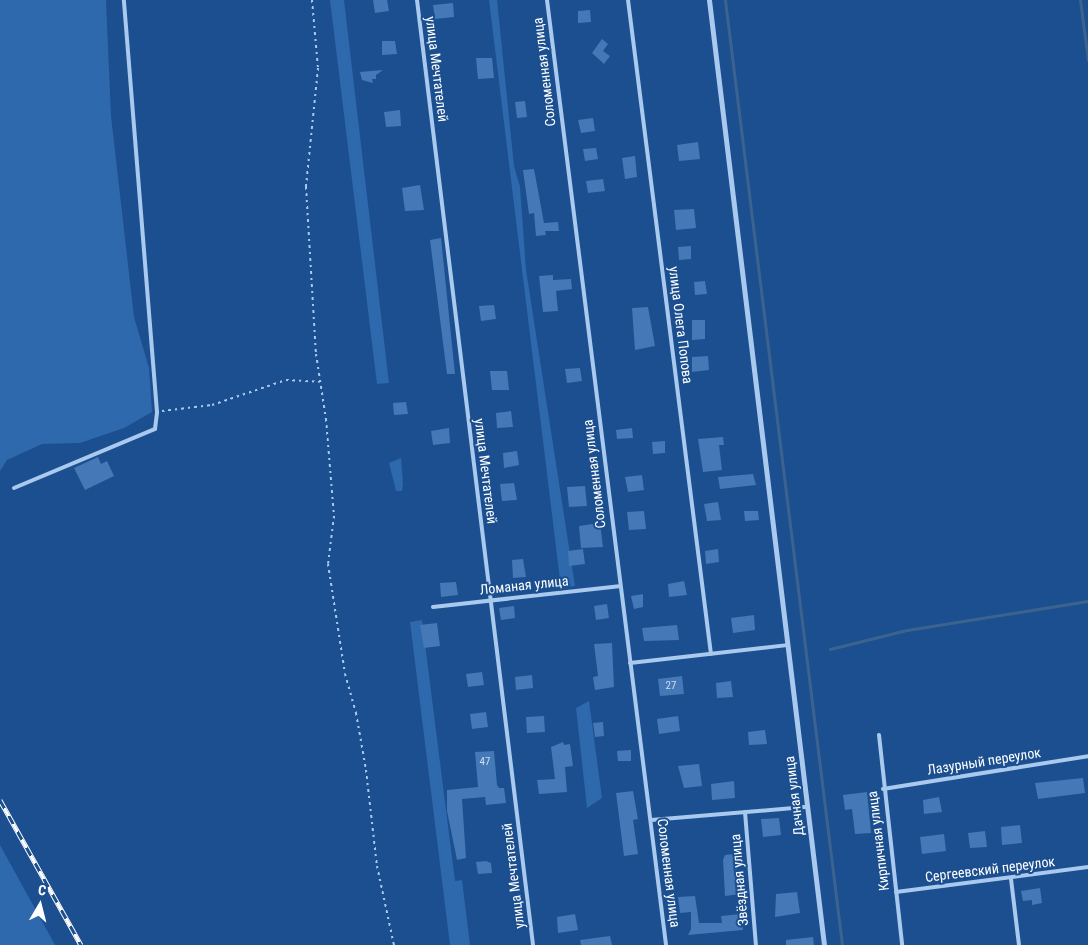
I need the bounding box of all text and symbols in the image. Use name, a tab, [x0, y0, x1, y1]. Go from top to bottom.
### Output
street label: улица Мечтателей	[422, 15, 452, 123]
street label: Соломенная улица	[529, 17, 559, 127]
street label: улица Олега Попова	[665, 265, 697, 385]
street label: улица Мечтателей	[471, 417, 501, 525]
street label: Соломенная улица	[579, 419, 609, 529]
street label: Ломаная улица	[479, 572, 569, 598]
house number: 27	[666, 679, 676, 693]
street label: Лазурный переулок	[926, 744, 1042, 778]
house number: 47	[480, 755, 490, 769]
street label: Дачная улица	[781, 755, 807, 837]
street label: Кирпичная улица	[864, 790, 892, 892]
street label: Соломенная улица	[654, 818, 684, 928]
street label: улица Мечтателей	[498, 822, 528, 930]
street label: Звёздная улица	[727, 833, 751, 927]
street label: Сергеевский переулок	[924, 853, 1056, 885]
north arrow	[15, 880, 65, 930]
text: С	[37, 882, 47, 899]

